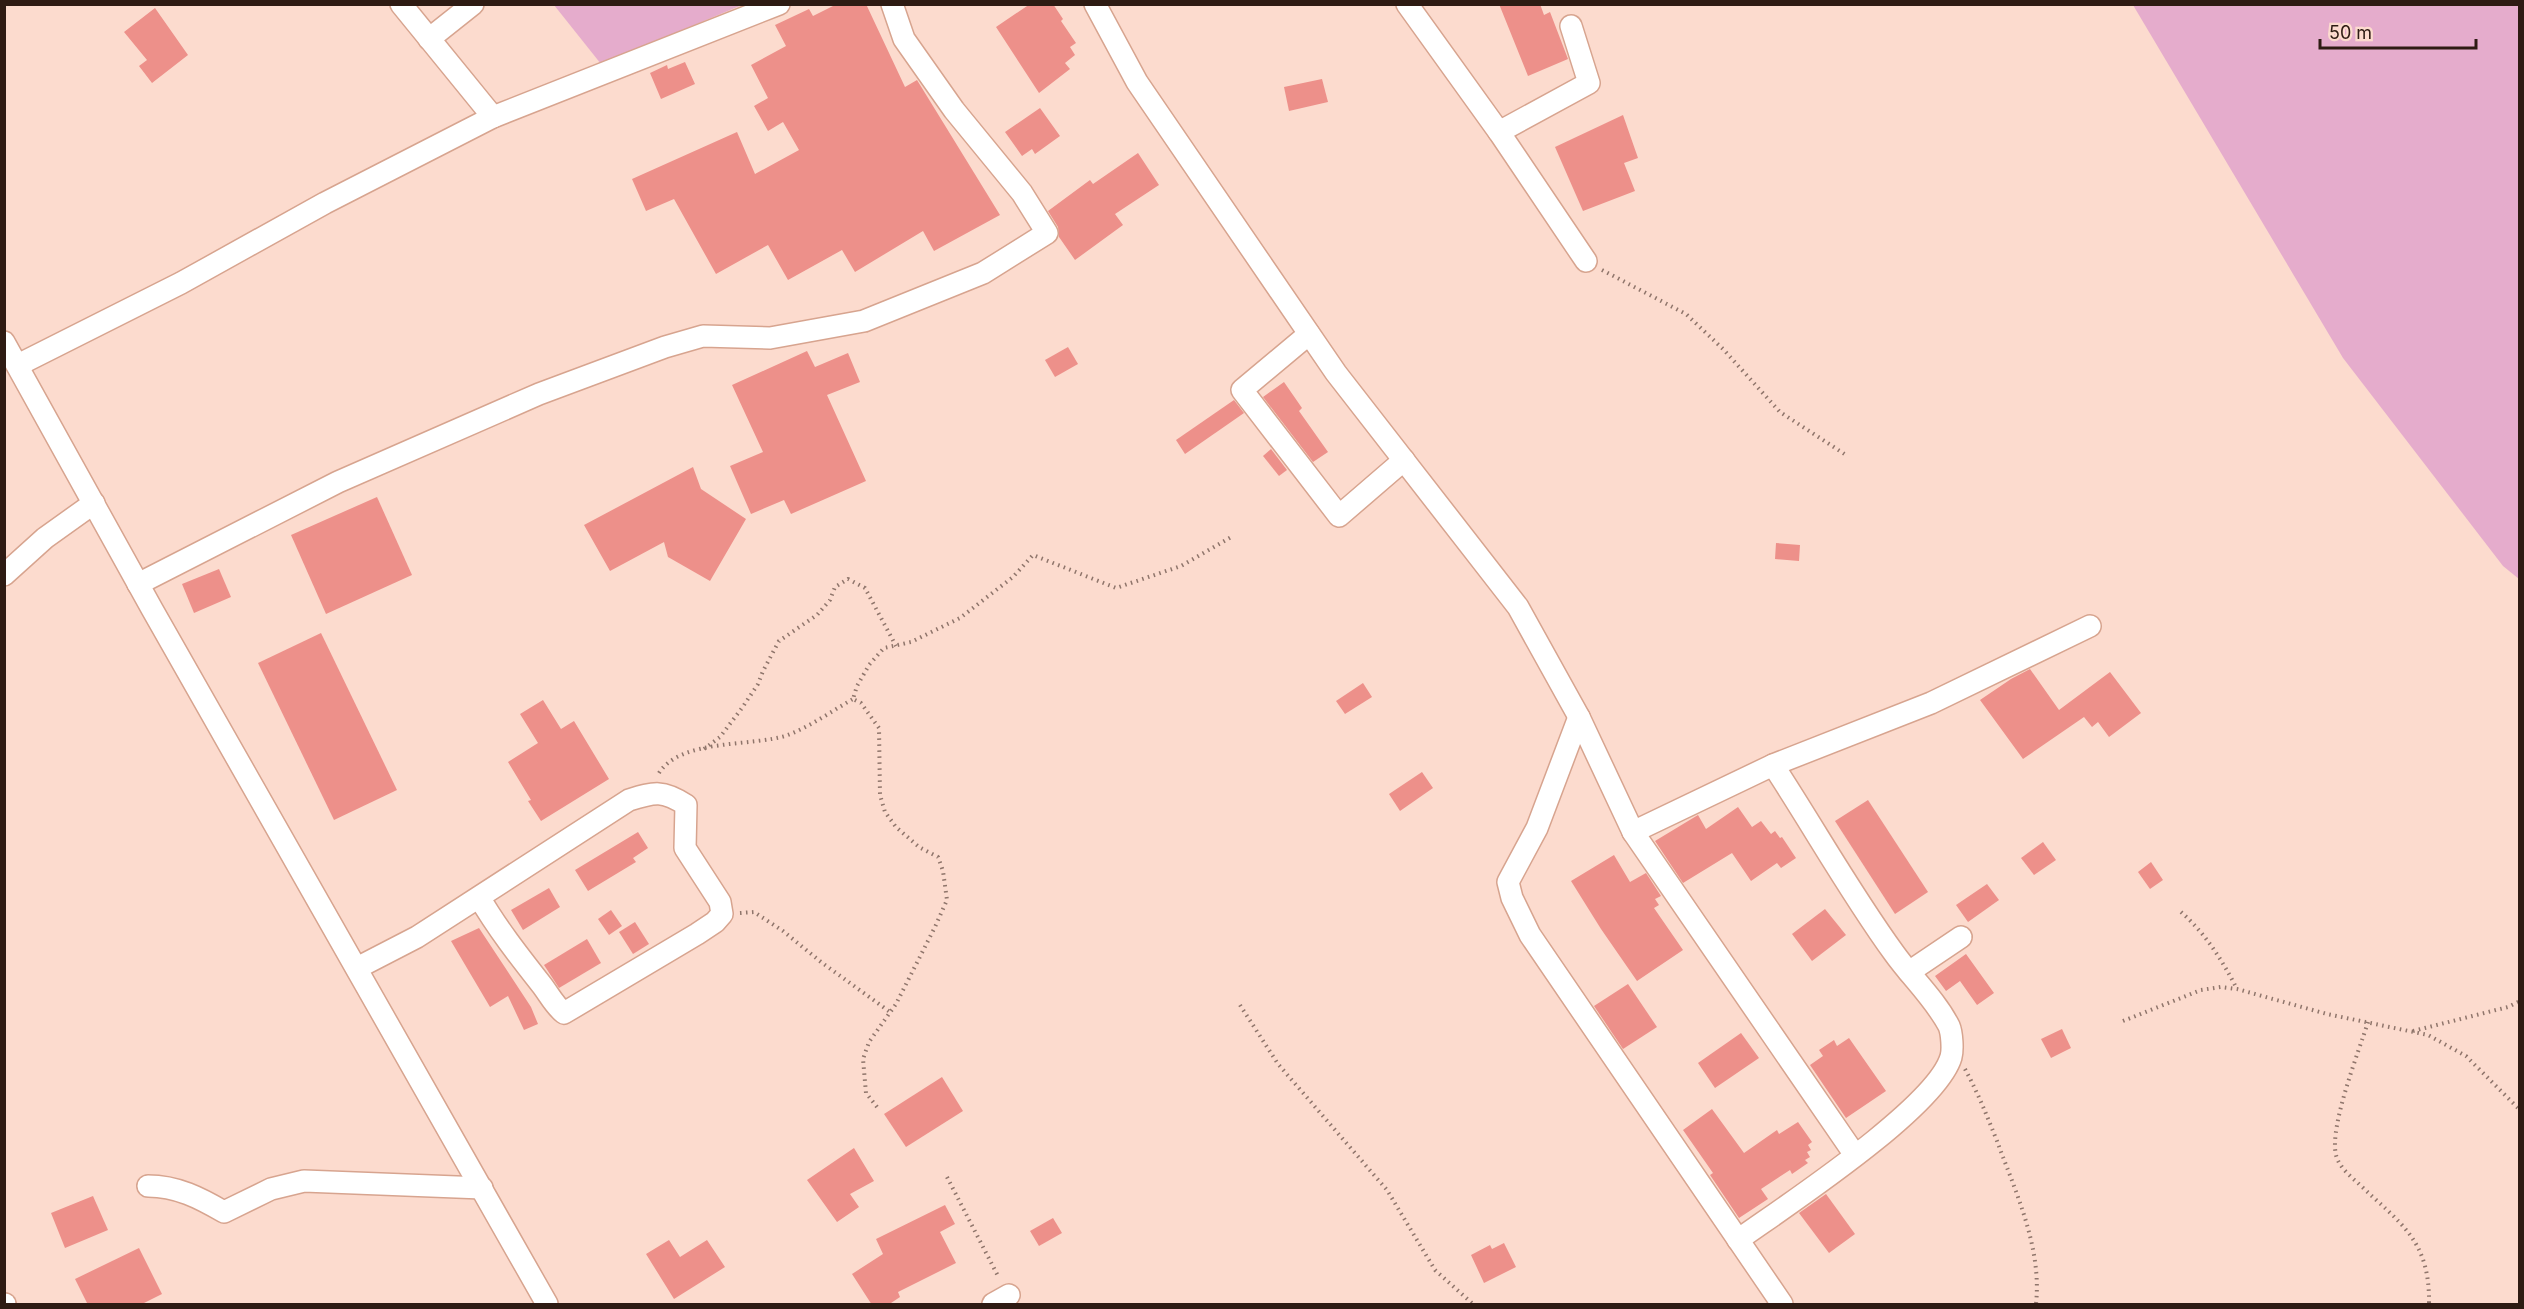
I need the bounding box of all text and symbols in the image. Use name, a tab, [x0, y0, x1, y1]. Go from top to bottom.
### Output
scale bar	[2320, 12, 2476, 50]
text: 50 m	[2329, 22, 2372, 43]

